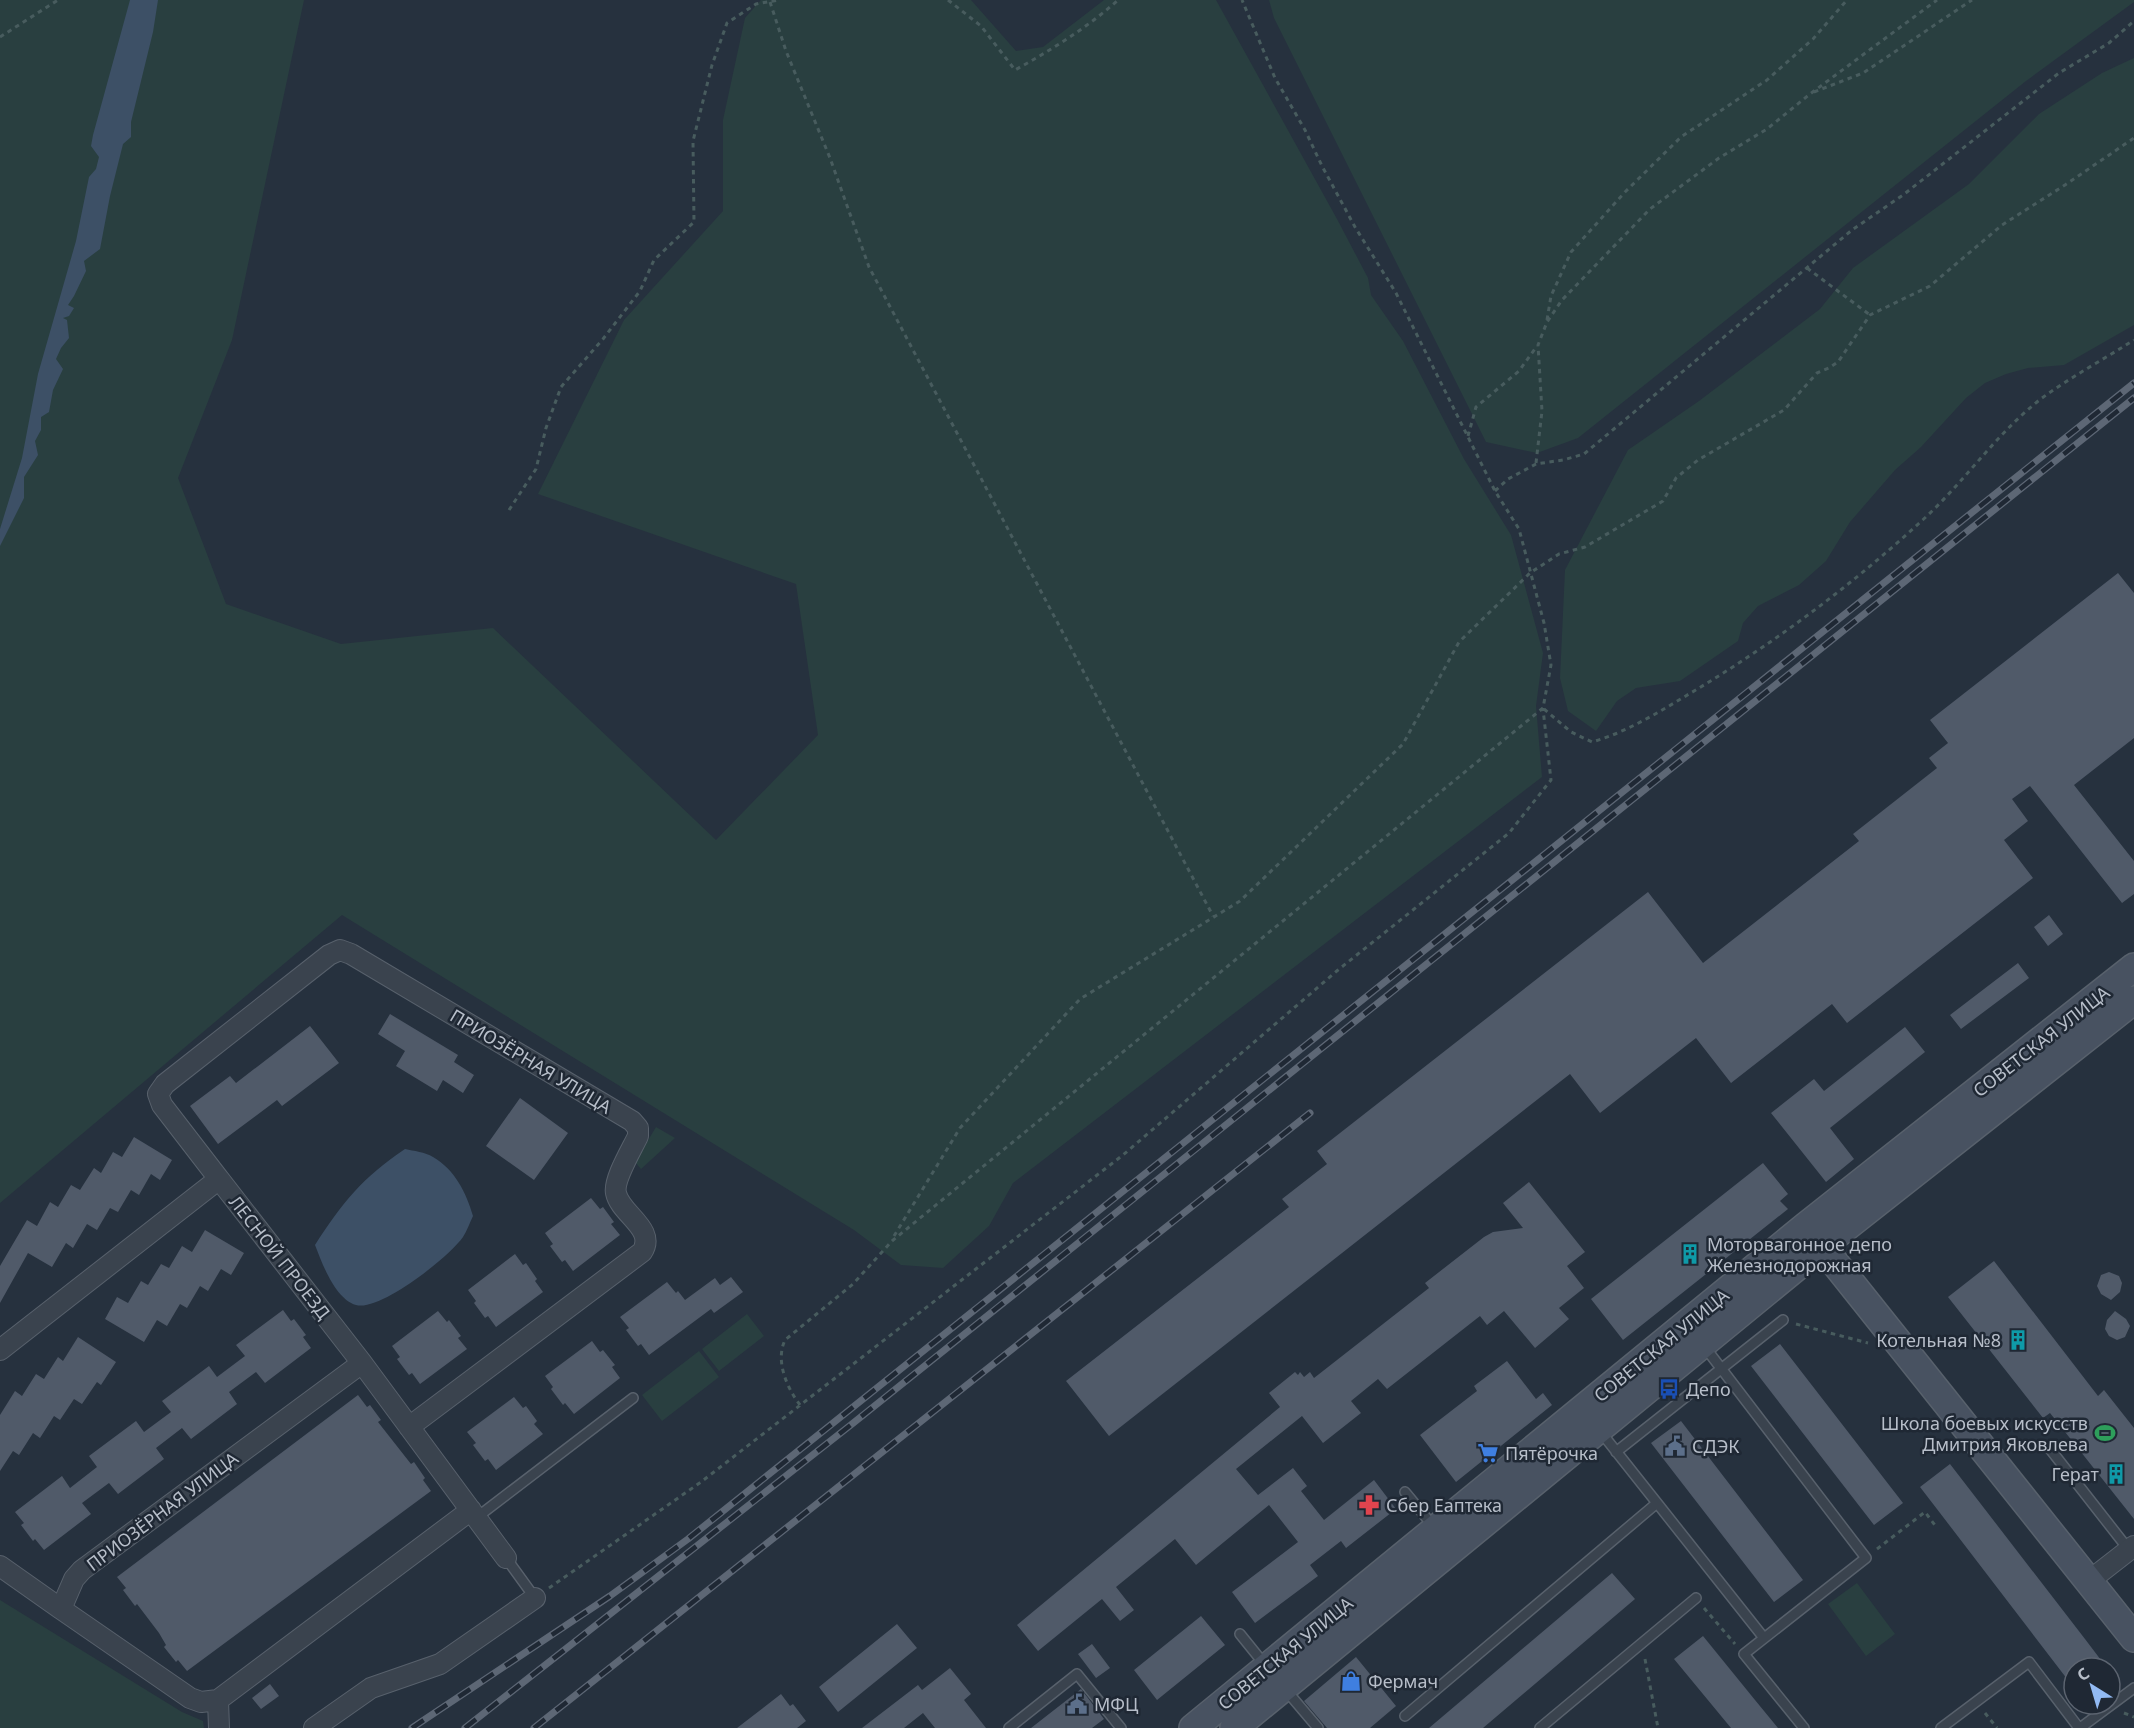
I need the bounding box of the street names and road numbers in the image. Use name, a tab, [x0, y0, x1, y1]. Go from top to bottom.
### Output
street label: СОВЕТСКАЯ УЛИЦА	[1968, 980, 2115, 1102]
street label: ПРИОЗЁРНАЯ УЛИЦА	[446, 1003, 616, 1119]
street label: ЛЕСНОЙ ПРОЕЗД	[224, 1190, 336, 1324]
street label: СОВЕТСКАЯ УЛИЦА	[1589, 1283, 1734, 1407]
street label: ПРИОЗЁРНАЯ УЛИЦА	[81, 1446, 243, 1576]
street label: СОВЕТСКАЯ УЛИЦА	[1213, 1591, 1358, 1715]

